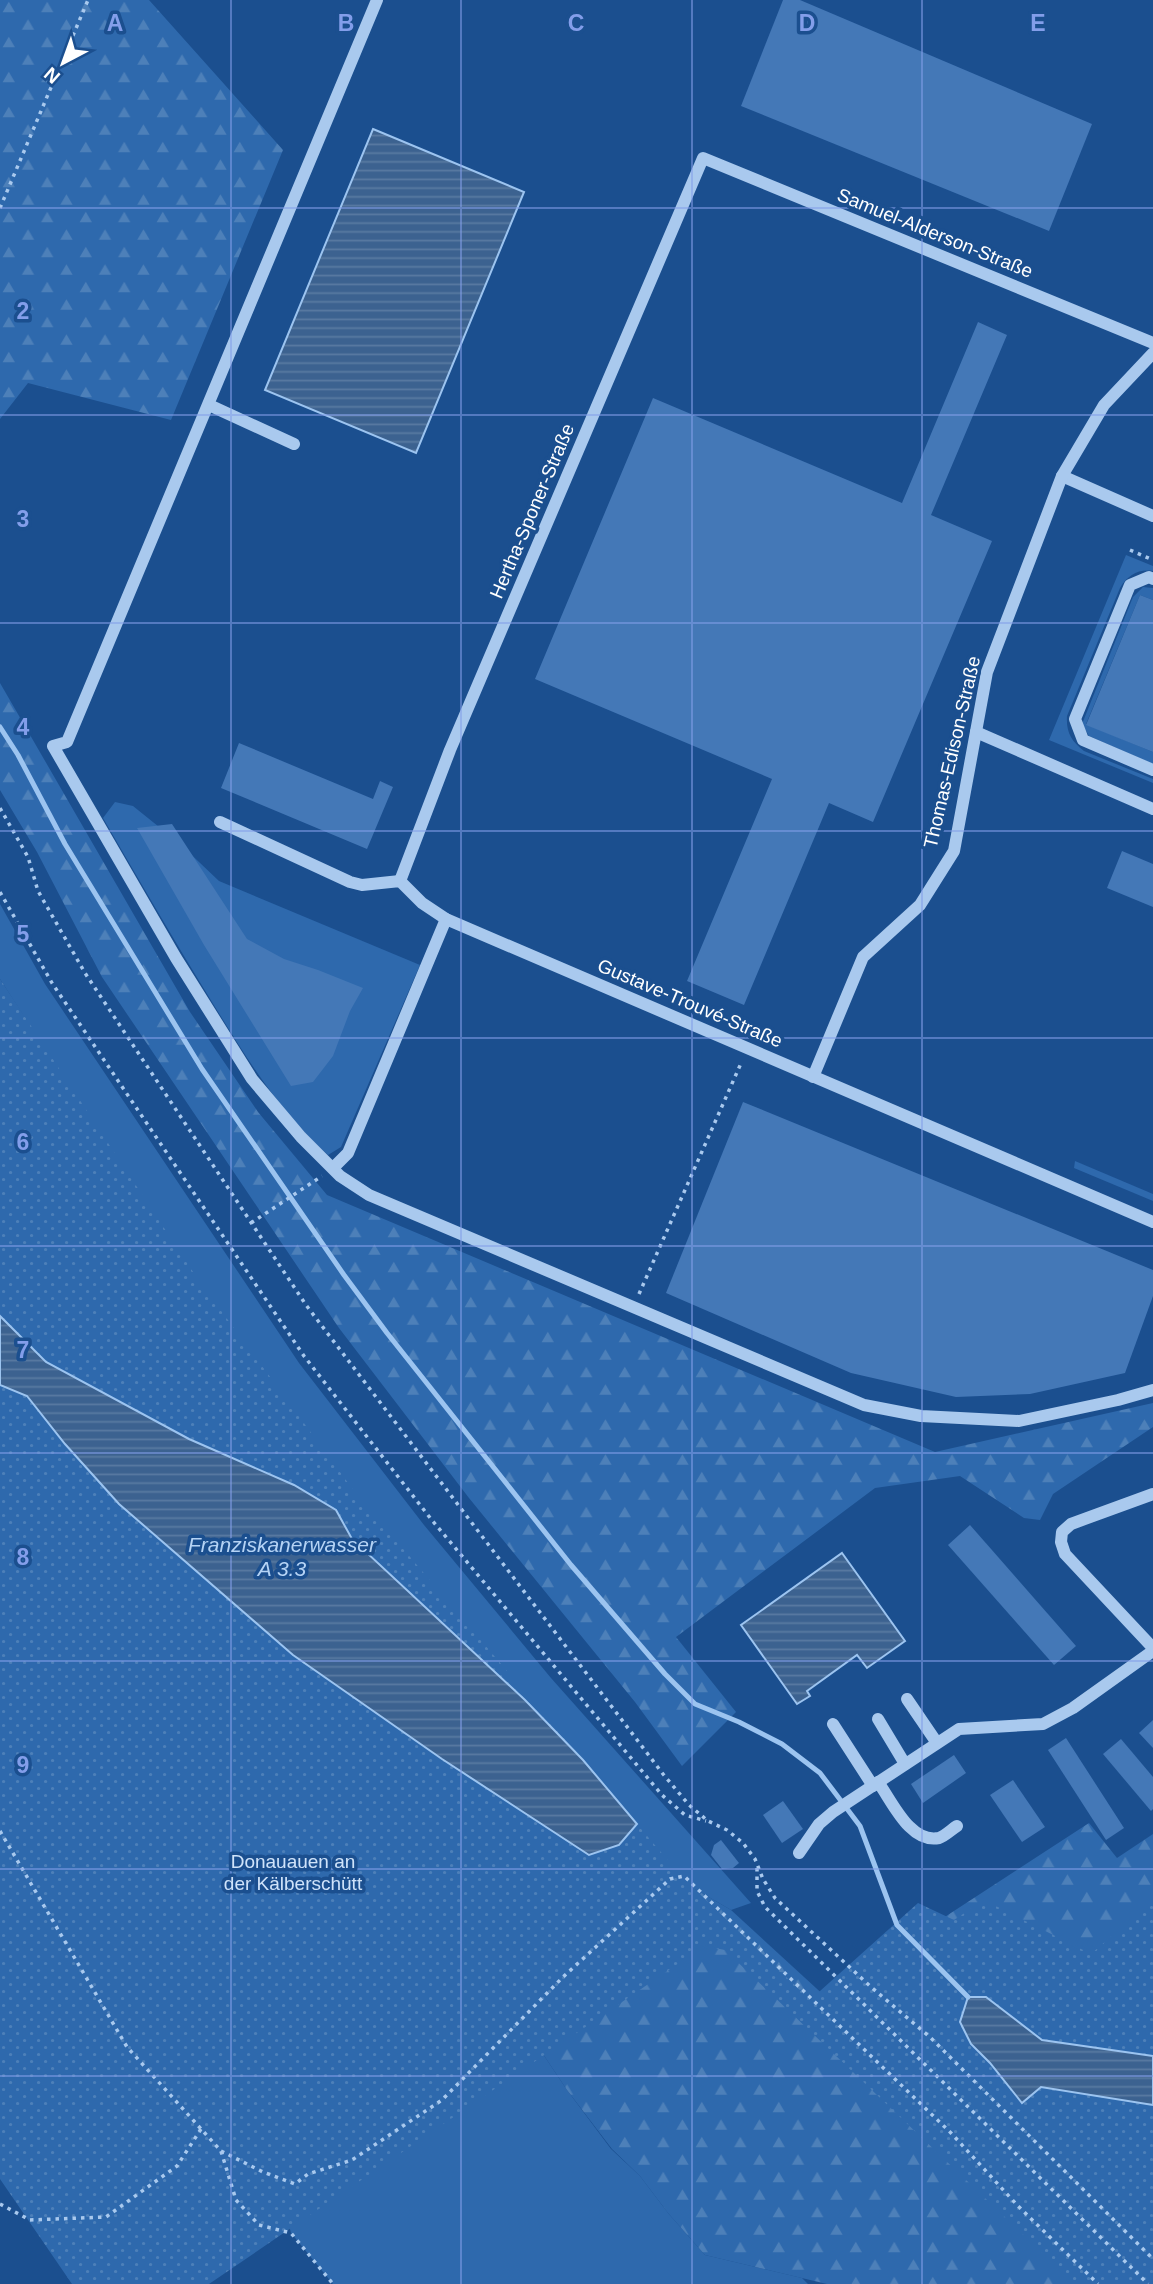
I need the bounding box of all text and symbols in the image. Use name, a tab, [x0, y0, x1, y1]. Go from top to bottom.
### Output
text: A	[107, 10, 123, 36]
text: B	[338, 10, 354, 36]
text: C	[568, 10, 584, 36]
text: D	[799, 10, 815, 36]
text: E	[1030, 10, 1046, 36]
north arrow	[28, 28, 98, 98]
text: N	[40, 63, 64, 88]
street label: Samuel-Alderson-Straße	[834, 184, 1036, 282]
text: 2	[17, 298, 29, 324]
street label: Hertha-Sponer-Straße	[486, 420, 578, 602]
text: 3	[17, 506, 29, 532]
street label: Thomas-Edison-Straße	[920, 654, 984, 850]
text: 4	[17, 714, 30, 740]
text: 5	[17, 921, 30, 947]
street label: Gustave-Trouvé-Straße	[594, 954, 786, 1052]
text: 6	[17, 1129, 29, 1155]
text: 7	[17, 1337, 29, 1363]
water label: Franziskanerwasser A 3.3	[188, 1533, 377, 1580]
text: 8	[17, 1544, 30, 1570]
text: 9	[17, 1752, 29, 1778]
park label: Donauauen an der Kälberschütt	[224, 1851, 363, 1894]

